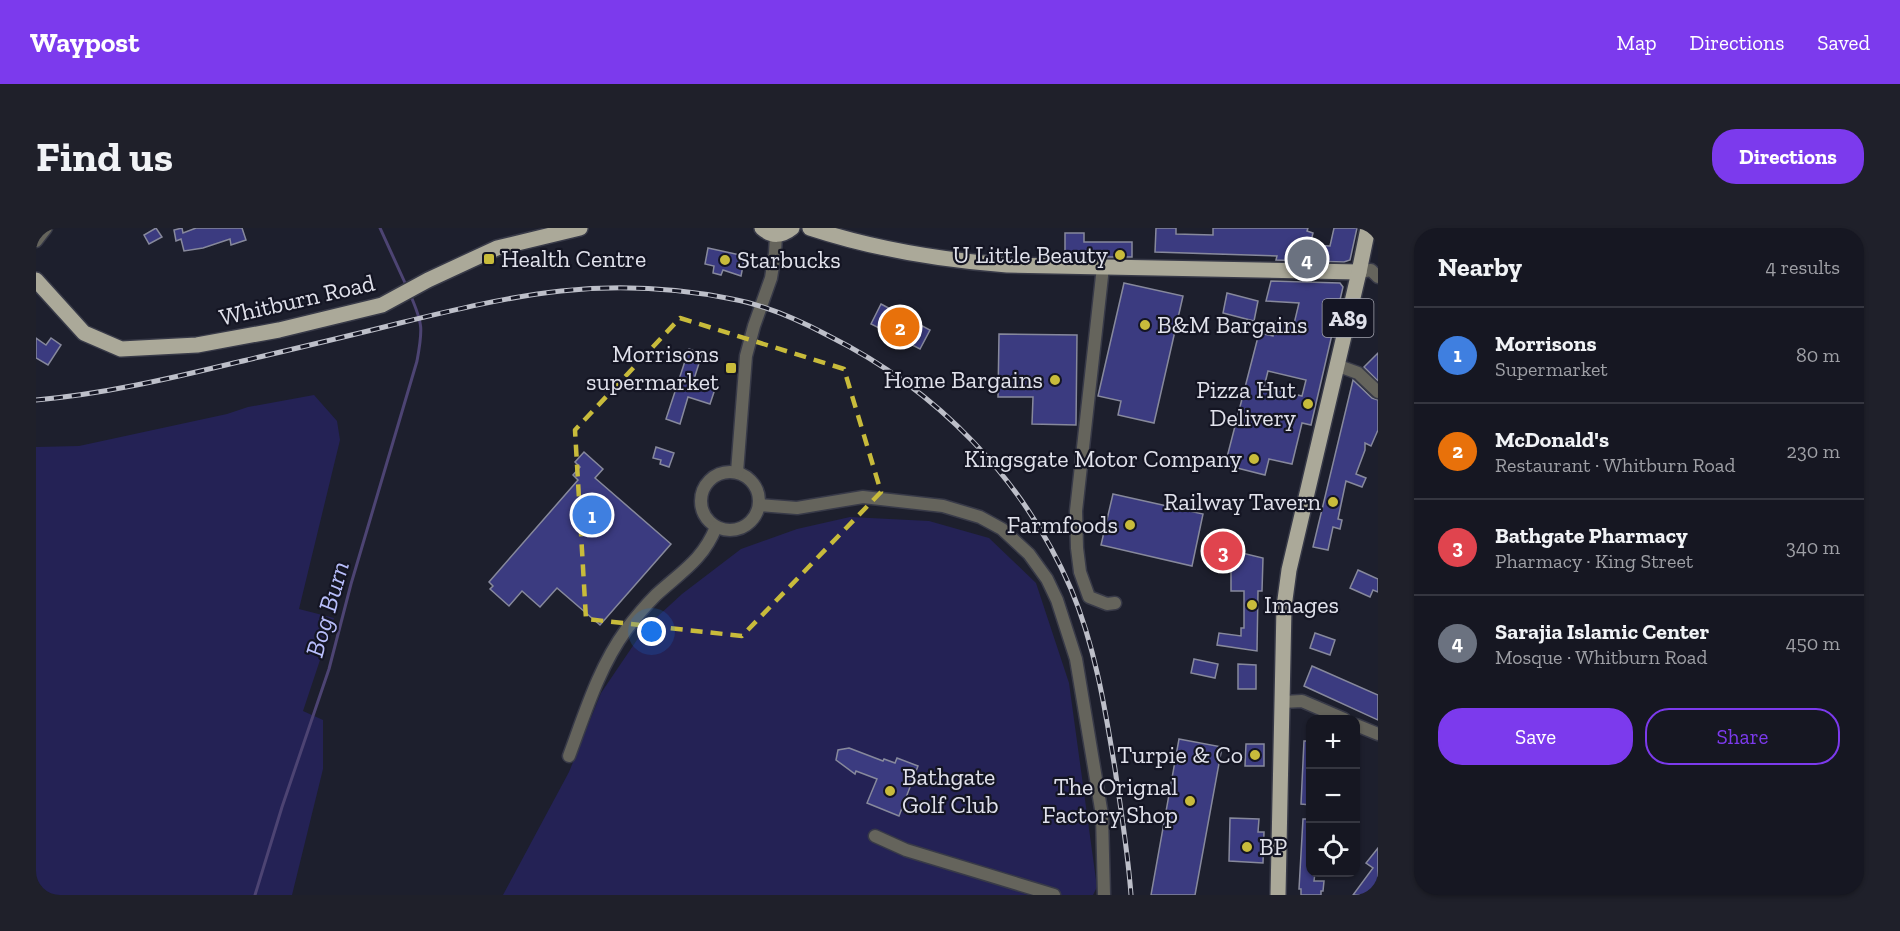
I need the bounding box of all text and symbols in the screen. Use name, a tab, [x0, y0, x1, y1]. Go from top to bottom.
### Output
text: Waypost	[30, 26, 139, 59]
text: Map	[1617, 30, 1657, 55]
text: Directions	[1690, 30, 1784, 55]
text: Saved	[1817, 30, 1870, 55]
button: Directions	[1712, 129, 1864, 184]
text: Find us	[36, 131, 173, 182]
pin: 4	[1288, 237, 1326, 282]
place label: U Little Beauty	[953, 240, 1109, 269]
place label: Health Centre	[501, 244, 646, 273]
place label: Starbucks	[737, 245, 841, 274]
marker: U Little Beauty	[1113, 248, 1127, 262]
text: Nearby	[1438, 251, 1522, 283]
marker: Health Centre	[482, 252, 496, 266]
marker: Starbucks	[718, 253, 732, 267]
text: 4 results	[1765, 255, 1840, 279]
street label: Whitburn Road	[216, 268, 377, 331]
road number: A89	[1322, 299, 1374, 337]
pin: 2	[880, 304, 920, 350]
place label: B&M Bargains	[1157, 310, 1308, 339]
marker: B&M Bargains	[1138, 318, 1152, 332]
text: Morrisons	[1495, 330, 1597, 357]
place label: Morrisons supermarket	[586, 339, 719, 396]
text: 1	[1453, 343, 1462, 367]
text: 80 m	[1796, 343, 1840, 367]
text: Supermarket	[1495, 357, 1608, 381]
marker: Morrisons supermarket	[724, 361, 738, 375]
place label: Home Bargains	[884, 365, 1043, 394]
marker: Home Bargains	[1048, 373, 1062, 387]
place label: Pizza Hut Delivery	[1196, 375, 1297, 432]
marker: Pizza Hut Delivery	[1301, 397, 1315, 411]
text: McDonald's	[1495, 426, 1609, 453]
text: 2	[1452, 439, 1463, 463]
text: 230 m	[1787, 439, 1840, 463]
place label: Kingsgate Motor Company	[964, 444, 1243, 473]
marker: Kingsgate Motor Company	[1247, 452, 1261, 466]
text: Restaurant · Whitburn Road	[1495, 453, 1736, 477]
place label: Railway Tavern	[1163, 487, 1321, 516]
pin: 1	[572, 492, 612, 538]
marker: Railway Tavern	[1326, 495, 1340, 509]
place label: Farmfoods	[1007, 510, 1118, 539]
marker: Farmfoods	[1123, 518, 1137, 532]
text: Bathgate Pharmacy	[1495, 522, 1688, 549]
pin: 3	[1204, 528, 1242, 574]
text: 3	[1452, 535, 1463, 559]
text: 340 m	[1786, 535, 1840, 559]
text: Pharmacy · King Street	[1495, 549, 1693, 573]
water label: Bog Burn	[298, 557, 356, 661]
place label: Images	[1264, 590, 1339, 619]
marker: Images	[1245, 598, 1259, 612]
your location	[637, 617, 666, 646]
text: Sarajia Islamic Center	[1495, 618, 1709, 645]
text: 4	[1452, 631, 1463, 655]
text: 450 m	[1786, 631, 1840, 655]
text: Mosque · Whitburn Road	[1495, 645, 1708, 669]
button: Save	[1438, 708, 1633, 765]
button: Share	[1645, 708, 1840, 765]
map controls	[1306, 715, 1360, 877]
button: +	[1306, 715, 1360, 769]
place label: Turpie & Co	[1117, 740, 1243, 769]
marker: Turpie & Co	[1248, 748, 1262, 762]
place label: Bathgate Golf Club	[902, 762, 999, 819]
button: −	[1306, 769, 1360, 823]
place label: The Orignal Factory Shop	[1042, 772, 1178, 829]
marker: Bathgate Golf Club	[883, 784, 897, 798]
marker: The Orignal Factory Shop	[1183, 794, 1197, 808]
button: locate	[1306, 823, 1360, 877]
place label: BP	[1259, 832, 1287, 861]
marker: BP	[1240, 840, 1254, 854]

